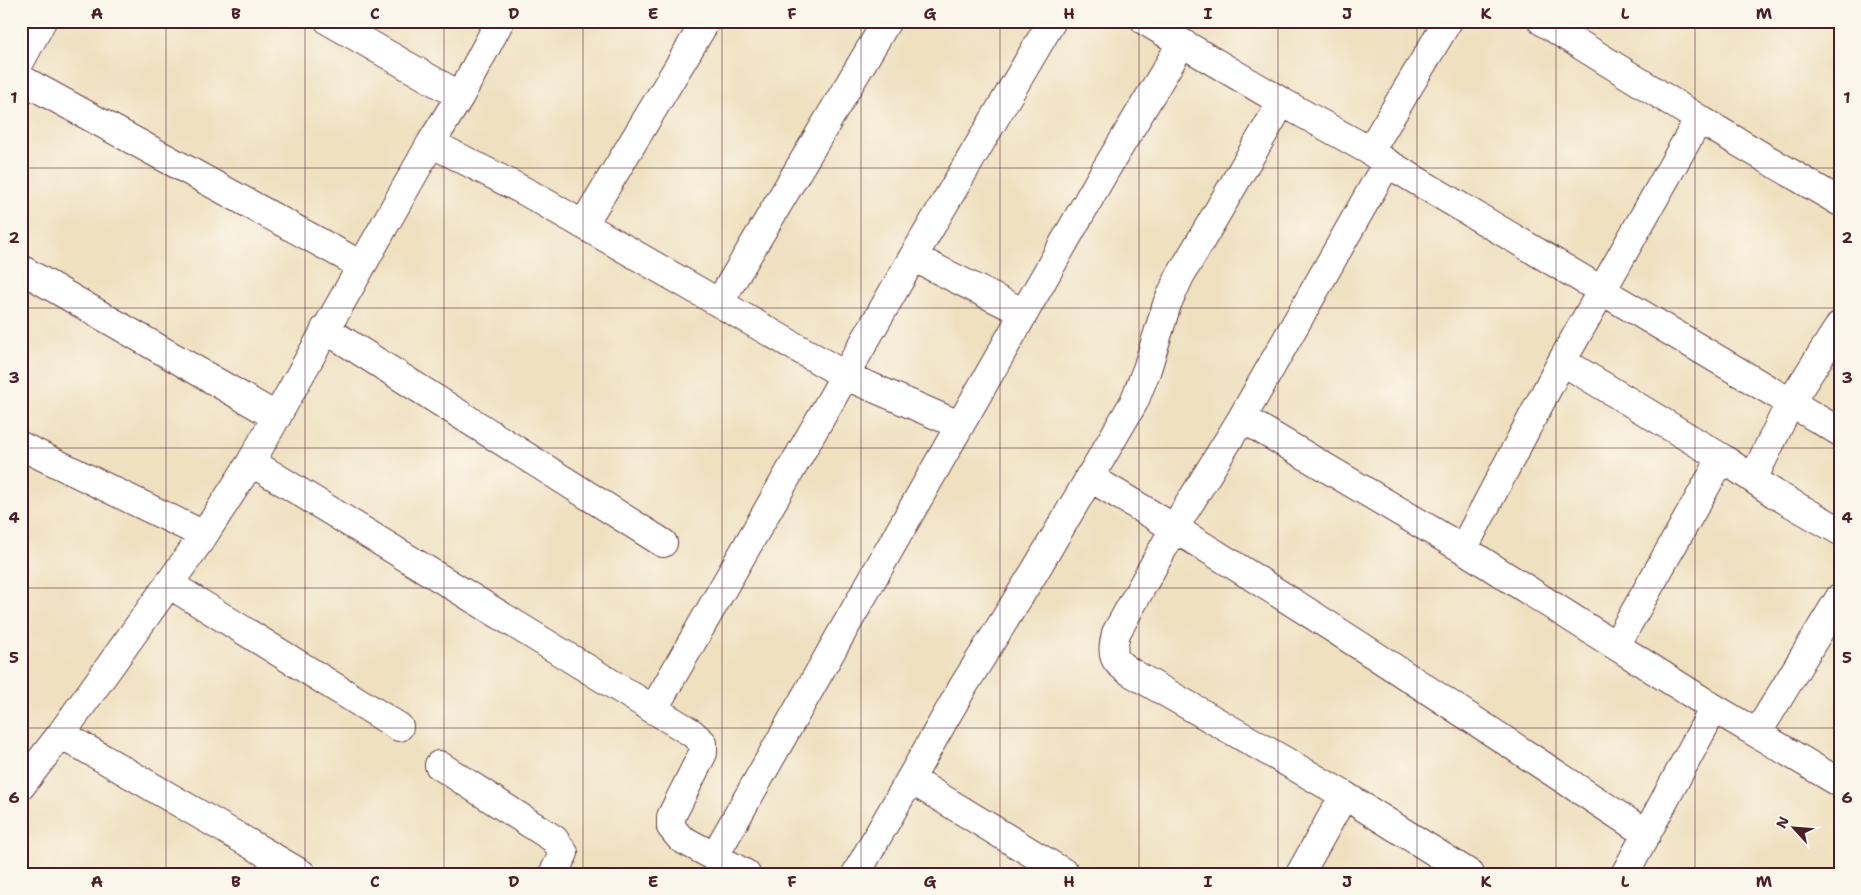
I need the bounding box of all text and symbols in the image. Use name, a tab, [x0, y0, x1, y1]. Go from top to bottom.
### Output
text: A	[91, 3, 103, 24]
text: B	[231, 3, 241, 24]
text: C	[370, 3, 380, 24]
text: D	[508, 3, 520, 24]
text: E	[648, 3, 658, 24]
text: F	[787, 3, 797, 24]
text: G	[924, 3, 937, 24]
text: H	[1063, 3, 1075, 24]
text: I	[1204, 3, 1213, 24]
text: J	[1342, 3, 1352, 24]
text: K	[1481, 3, 1492, 24]
text: L	[1621, 3, 1630, 24]
text: M	[1756, 3, 1773, 24]
text: 1	[10, 87, 18, 108]
text: 1	[1843, 87, 1851, 108]
text: 2	[8, 227, 20, 248]
text: 2	[1841, 227, 1853, 248]
text: 3	[8, 367, 20, 388]
text: 3	[1841, 367, 1853, 388]
text: 4	[8, 507, 20, 528]
text: 4	[1841, 507, 1853, 528]
text: 5	[9, 647, 19, 668]
text: 5	[1842, 647, 1852, 668]
text: 6	[8, 787, 20, 808]
text: 6	[1841, 787, 1853, 808]
north arrow	[1768, 802, 1818, 852]
text: N	[1772, 813, 1793, 831]
text: A	[91, 871, 103, 892]
text: B	[231, 871, 241, 892]
text: C	[370, 871, 380, 892]
text: D	[508, 871, 520, 892]
text: E	[648, 871, 658, 892]
text: F	[787, 871, 797, 892]
text: G	[924, 871, 937, 892]
text: H	[1063, 871, 1075, 892]
text: I	[1204, 871, 1213, 892]
text: J	[1342, 871, 1352, 892]
text: K	[1481, 871, 1492, 892]
text: L	[1621, 871, 1630, 892]
text: M	[1756, 871, 1773, 892]

